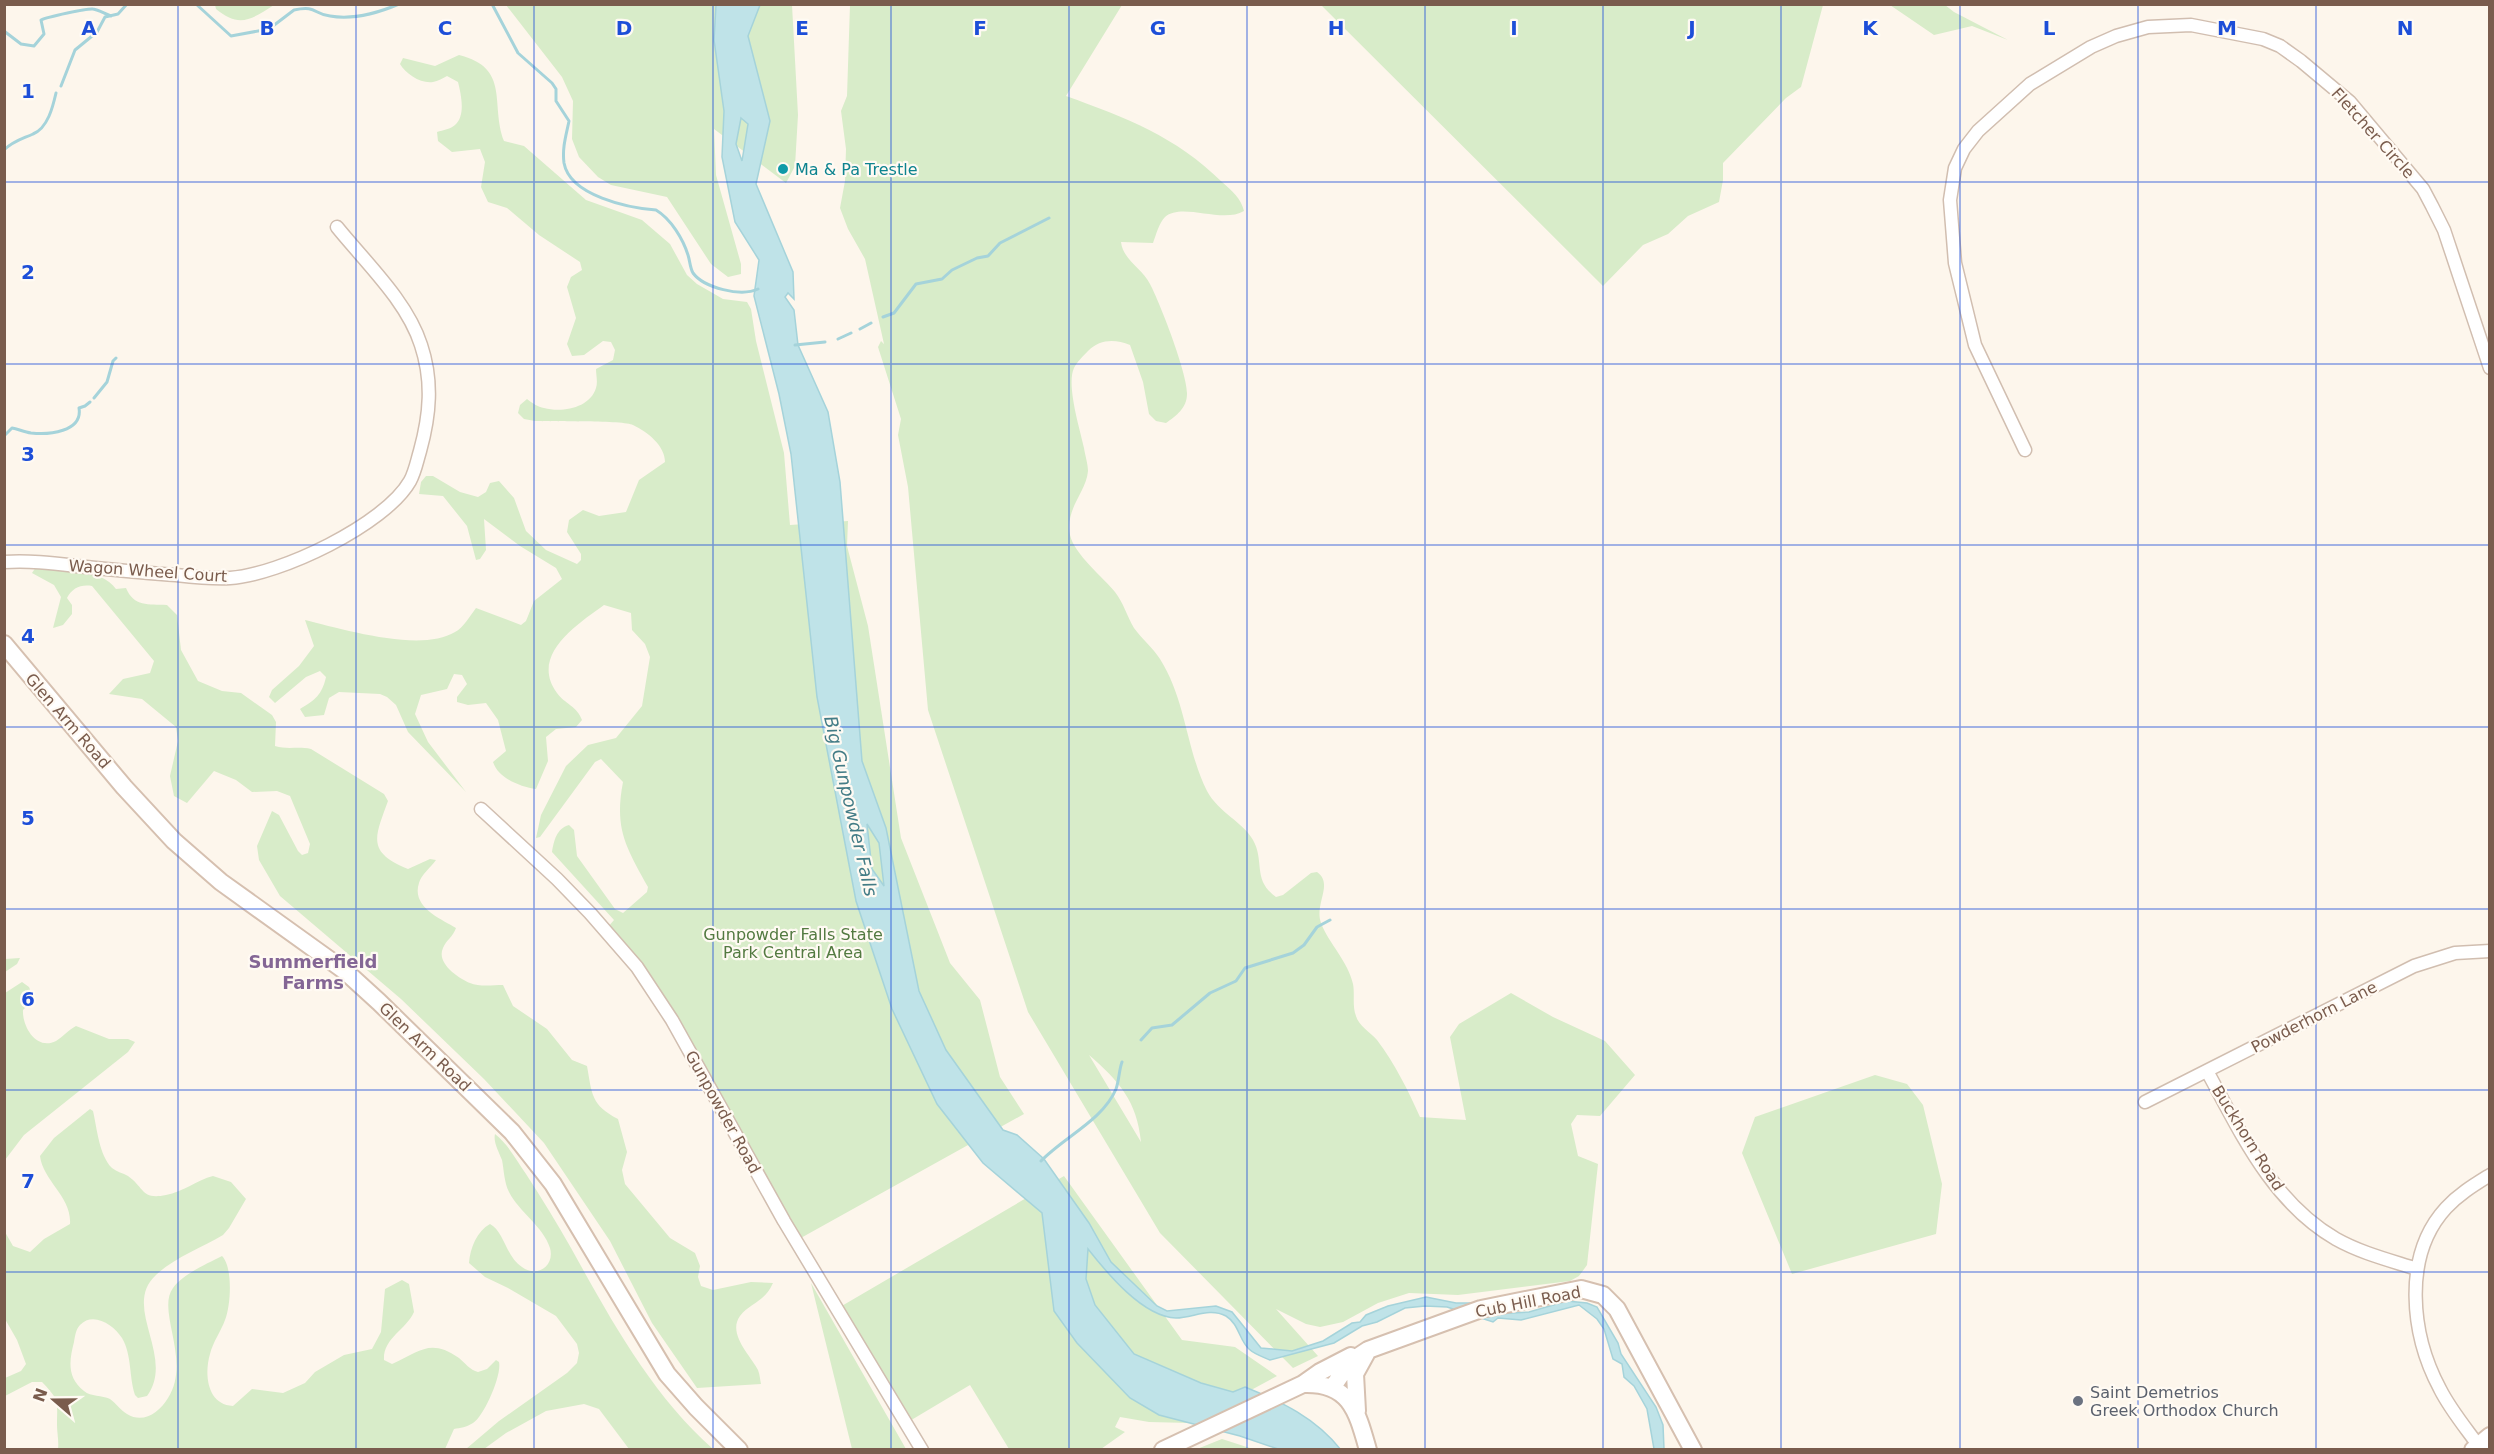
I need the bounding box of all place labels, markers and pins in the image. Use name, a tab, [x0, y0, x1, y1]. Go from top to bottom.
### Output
place label: Ma & Pa Trestle	[795, 160, 917, 179]
marker: Ma & Pa Trestle	[776, 162, 790, 176]
place label: Saint Demetrios Greek Orthodox Church	[2090, 1383, 2279, 1420]
marker: Saint Demetrios Greek Orthodox Church	[2071, 1394, 2085, 1408]

